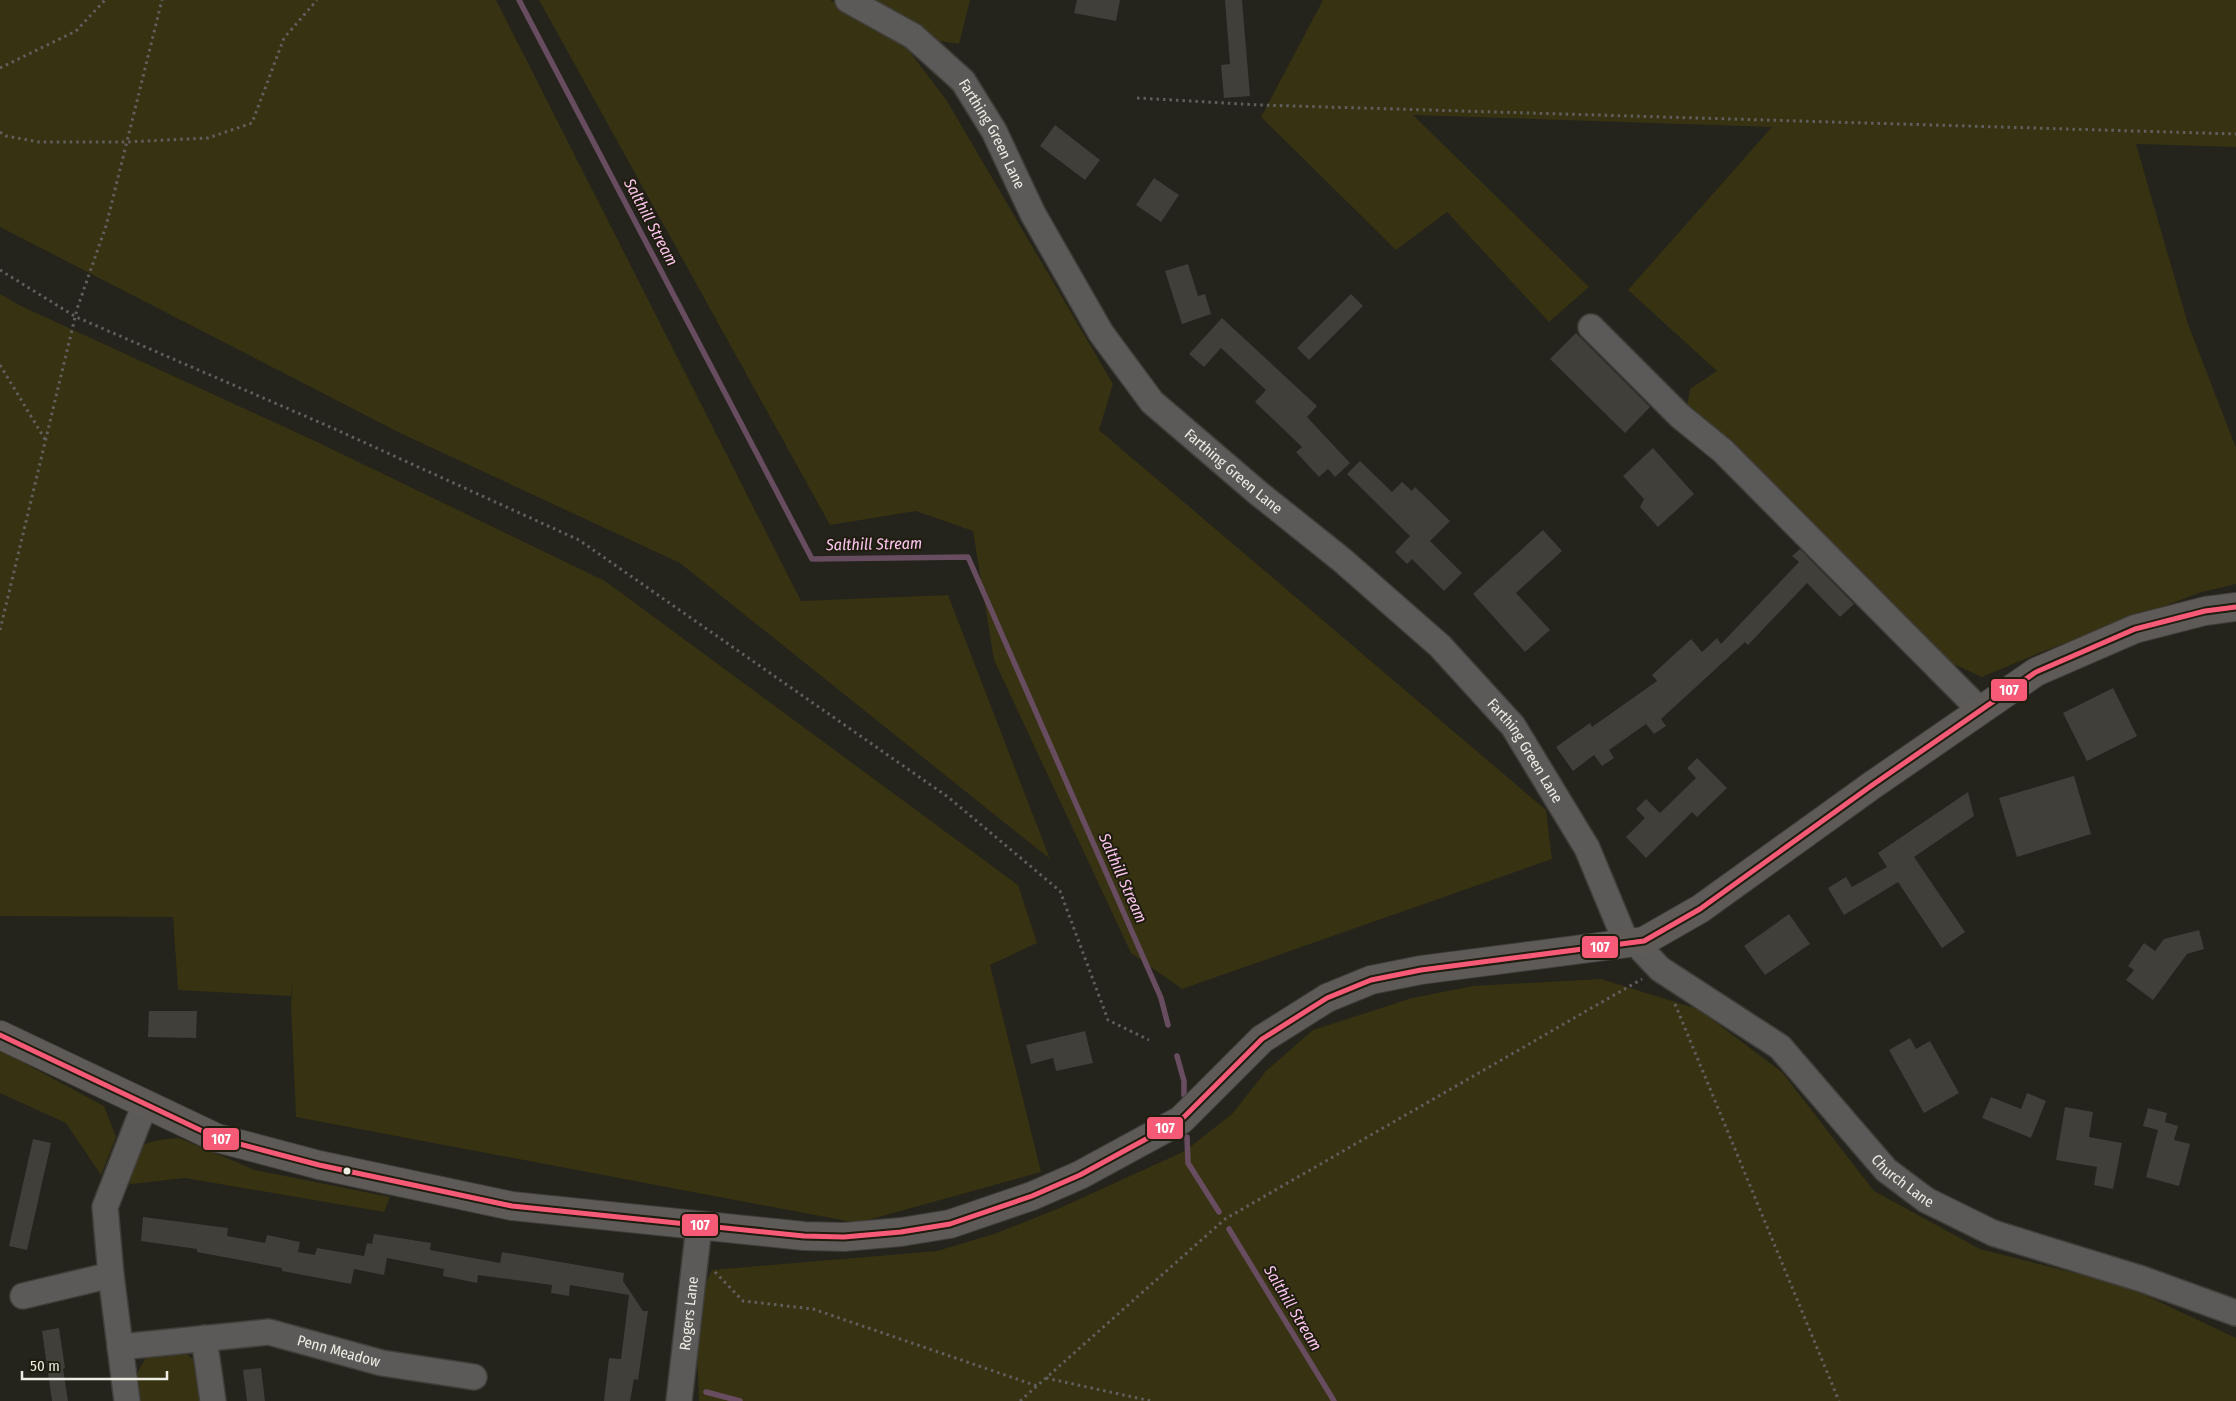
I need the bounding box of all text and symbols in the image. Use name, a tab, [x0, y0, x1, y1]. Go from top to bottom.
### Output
street label: Farthing Green Lane	[955, 76, 1029, 192]
water label: Salthill Stream	[620, 174, 682, 269]
street label: Farthing Green Lane	[1181, 425, 1286, 518]
water label: Salthill Stream	[825, 534, 922, 554]
line badge: 107	[1990, 678, 2028, 702]
text: 107	[1999, 682, 2019, 699]
street label: Farthing Green Lane	[1483, 695, 1567, 806]
water label: Salthill Stream	[1094, 829, 1151, 926]
line badge: 107	[1581, 935, 1619, 959]
text: 107	[1590, 939, 1610, 956]
line badge: 107	[1146, 1116, 1184, 1140]
text: 107	[1155, 1120, 1175, 1137]
line badge: 107	[202, 1127, 240, 1151]
text: 107	[211, 1131, 231, 1148]
street label: Church Lane	[1868, 1151, 1937, 1211]
unlabelled marker	[342, 1166, 352, 1176]
line badge: 107	[681, 1213, 719, 1237]
text: 107	[690, 1217, 710, 1234]
water label: Salthill Stream	[1260, 1261, 1326, 1354]
street label: Rogers Lane	[676, 1276, 702, 1351]
street label: Penn Meadow	[295, 1331, 382, 1371]
scale bar	[22, 1348, 168, 1380]
text: 50 m	[30, 1357, 60, 1375]

